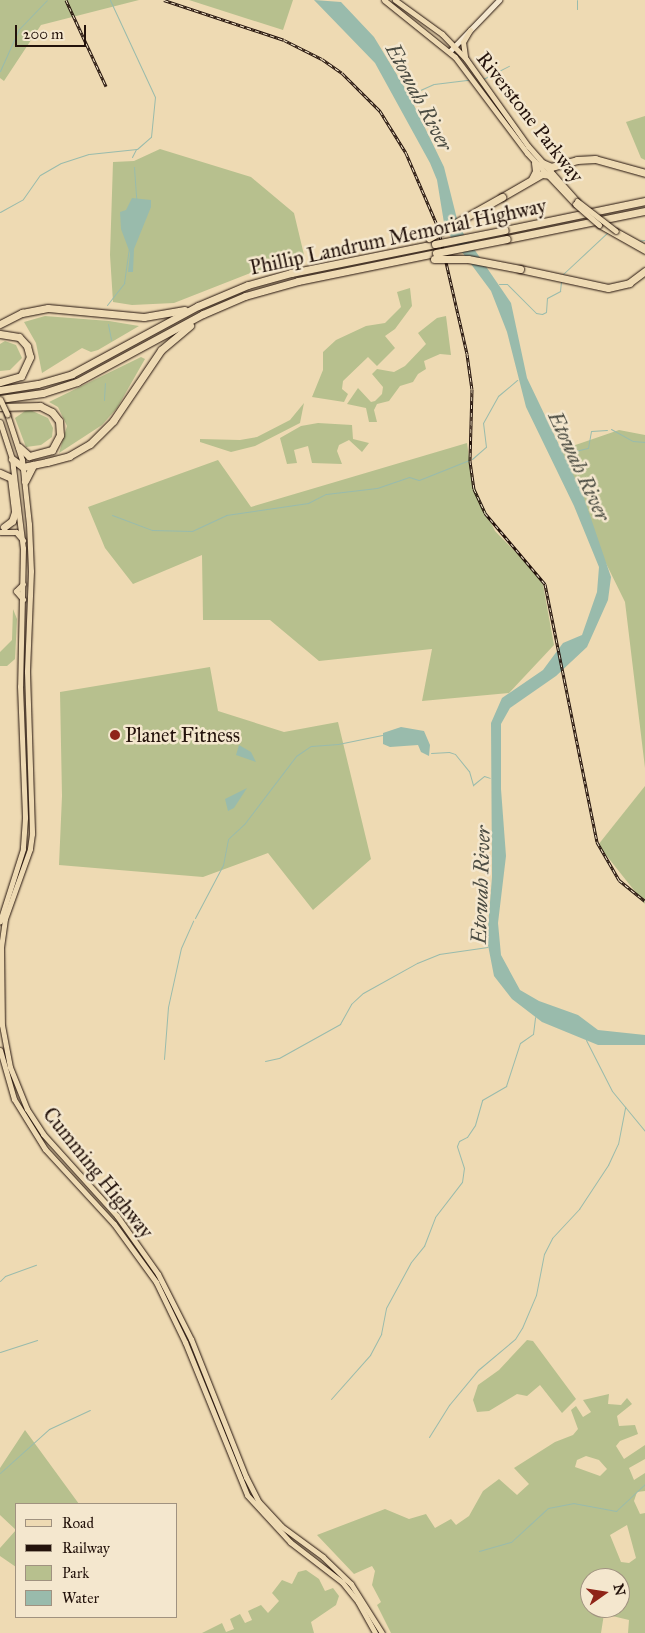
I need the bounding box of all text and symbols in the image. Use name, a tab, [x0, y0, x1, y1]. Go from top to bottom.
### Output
scale bar	[18, 15, 89, 47]
text: 200 m	[23, 25, 64, 43]
water label: Etowah River	[380, 39, 458, 155]
street label: Riverstone Parkway	[471, 47, 589, 187]
street label: Phillip Landrum Memorial Highway	[248, 194, 548, 280]
water label: Etowah River	[543, 407, 615, 525]
place label: Planet Fitness	[125, 723, 240, 747]
marker: Planet Fitness	[109, 729, 121, 741]
water label: Etowah River	[466, 825, 496, 945]
street label: Cumming Highway	[38, 1103, 158, 1243]
legend	[15, 1503, 178, 1618]
text: Road	[62, 1514, 94, 1532]
text: Railway	[62, 1539, 110, 1557]
text: Park	[62, 1564, 89, 1582]
north arrow	[580, 1568, 630, 1618]
text: N	[610, 1582, 629, 1597]
text: Water	[62, 1589, 99, 1607]

